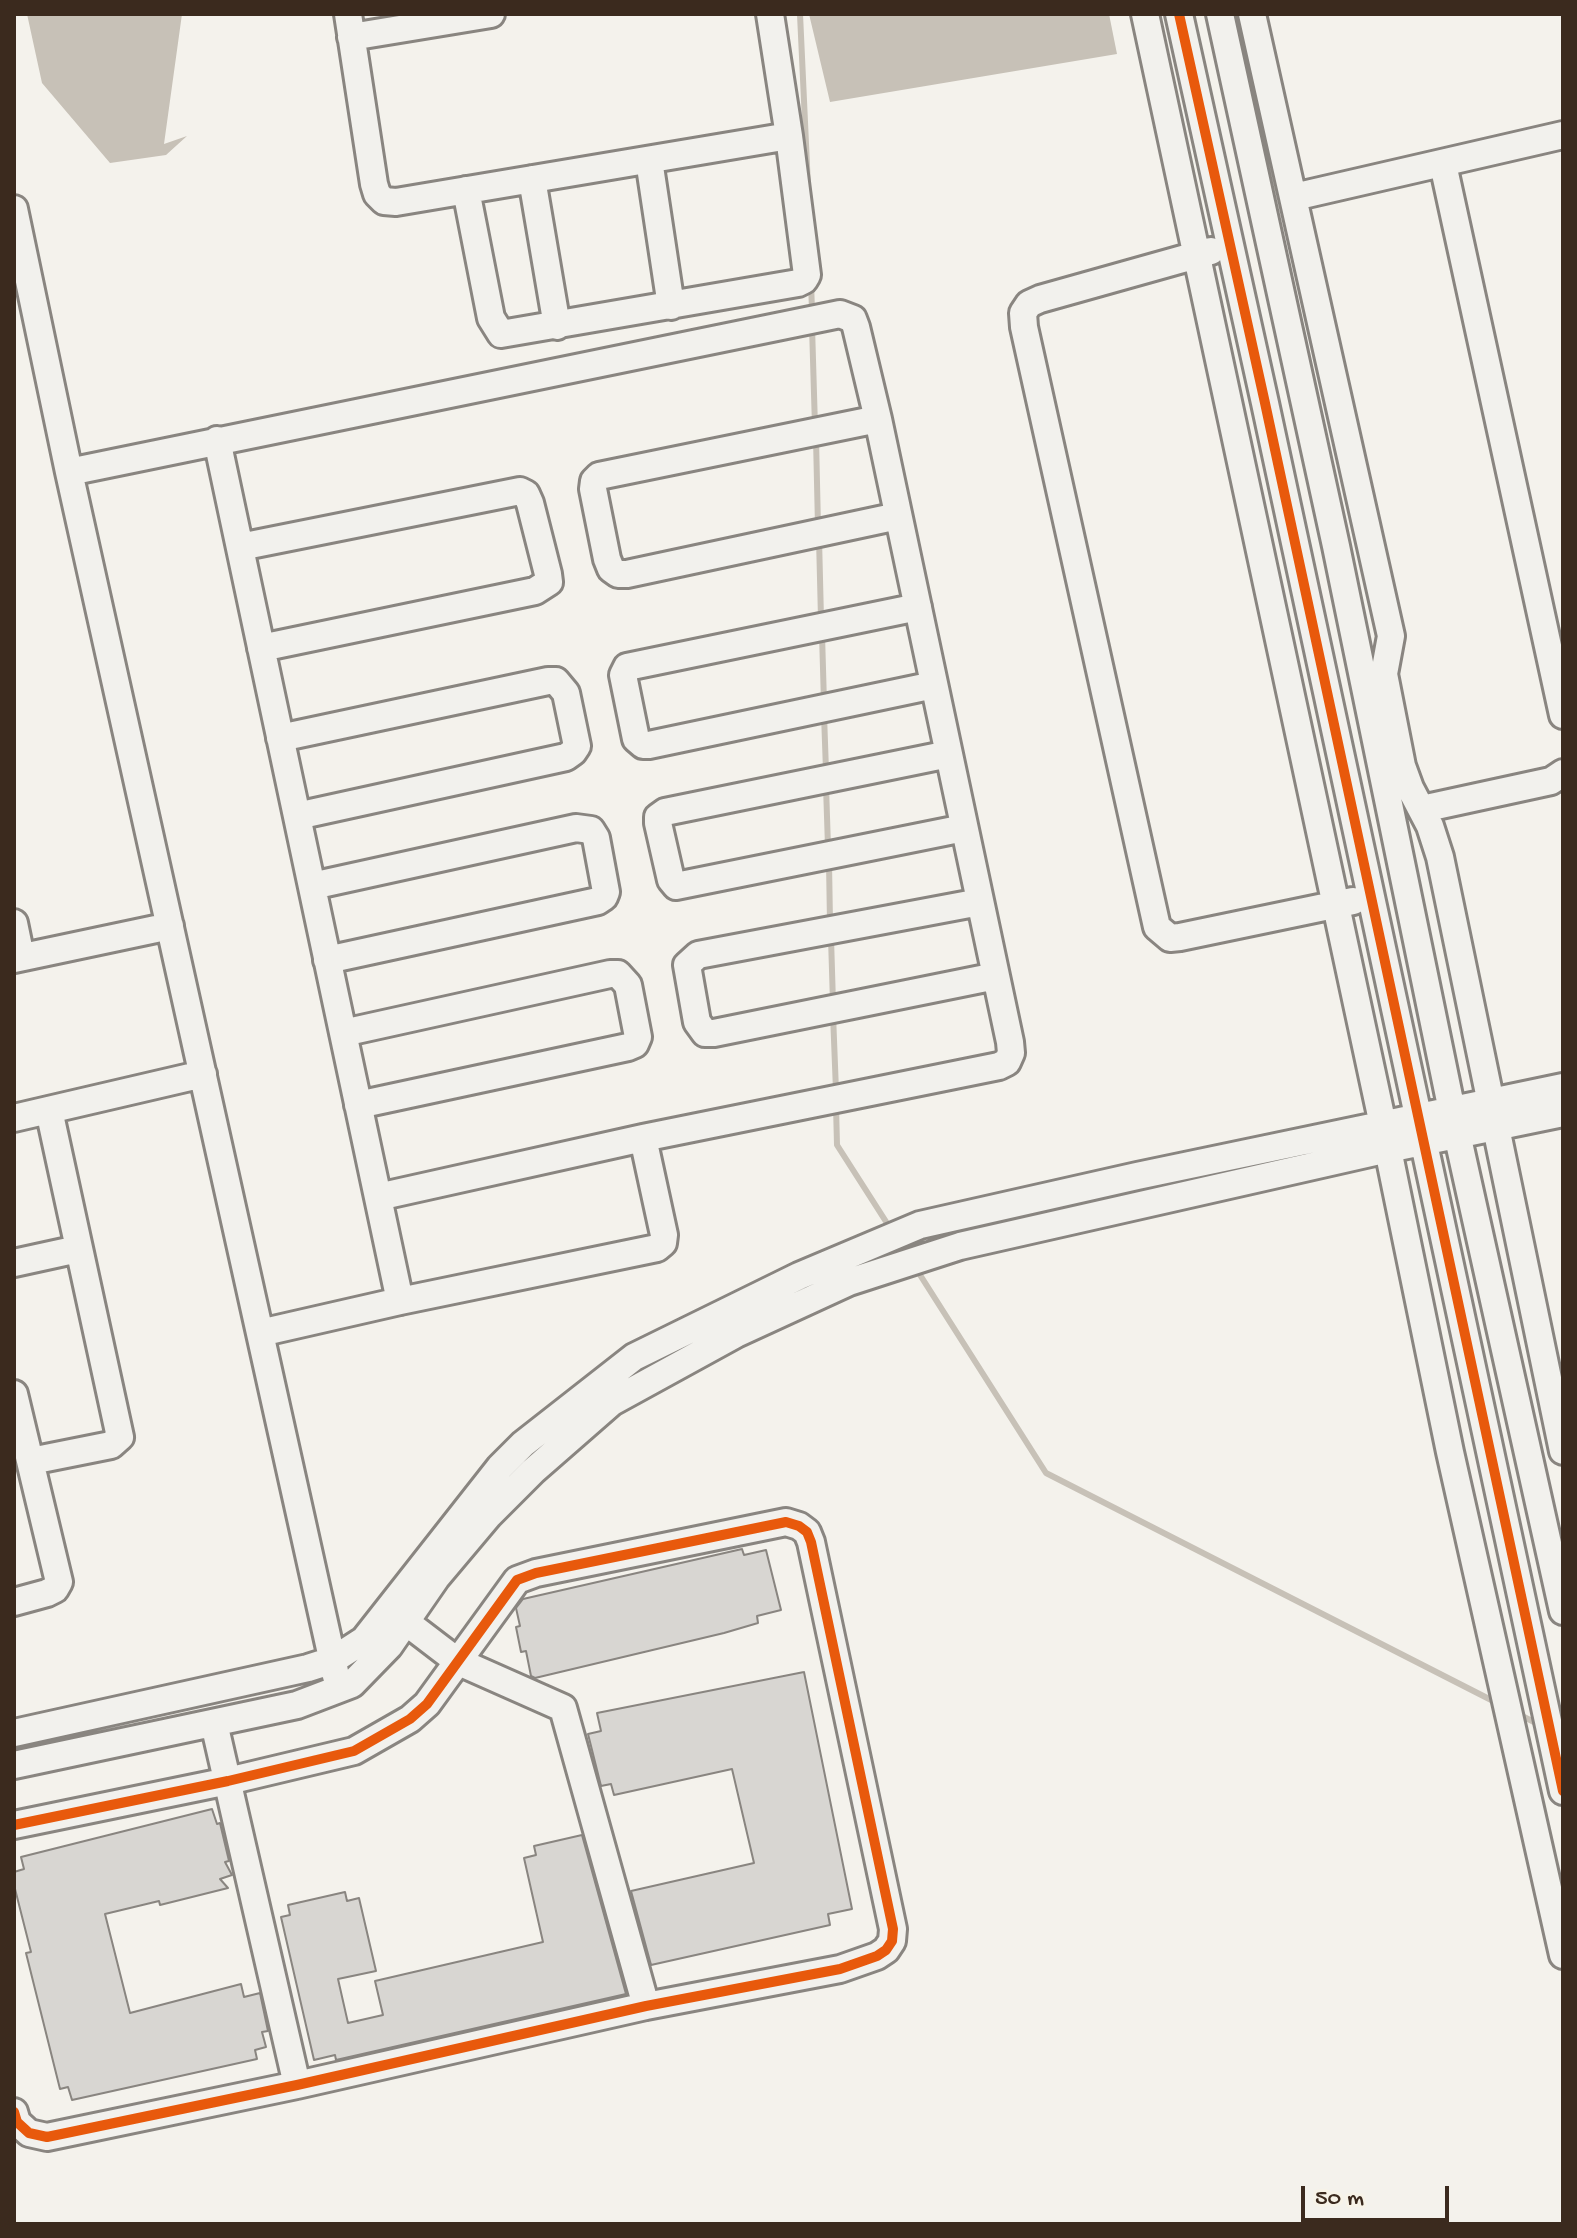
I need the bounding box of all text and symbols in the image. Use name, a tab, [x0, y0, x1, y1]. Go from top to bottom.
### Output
scale bar	[1305, 2170, 1453, 2220]
text: 50 m	[1315, 2185, 1364, 2214]

